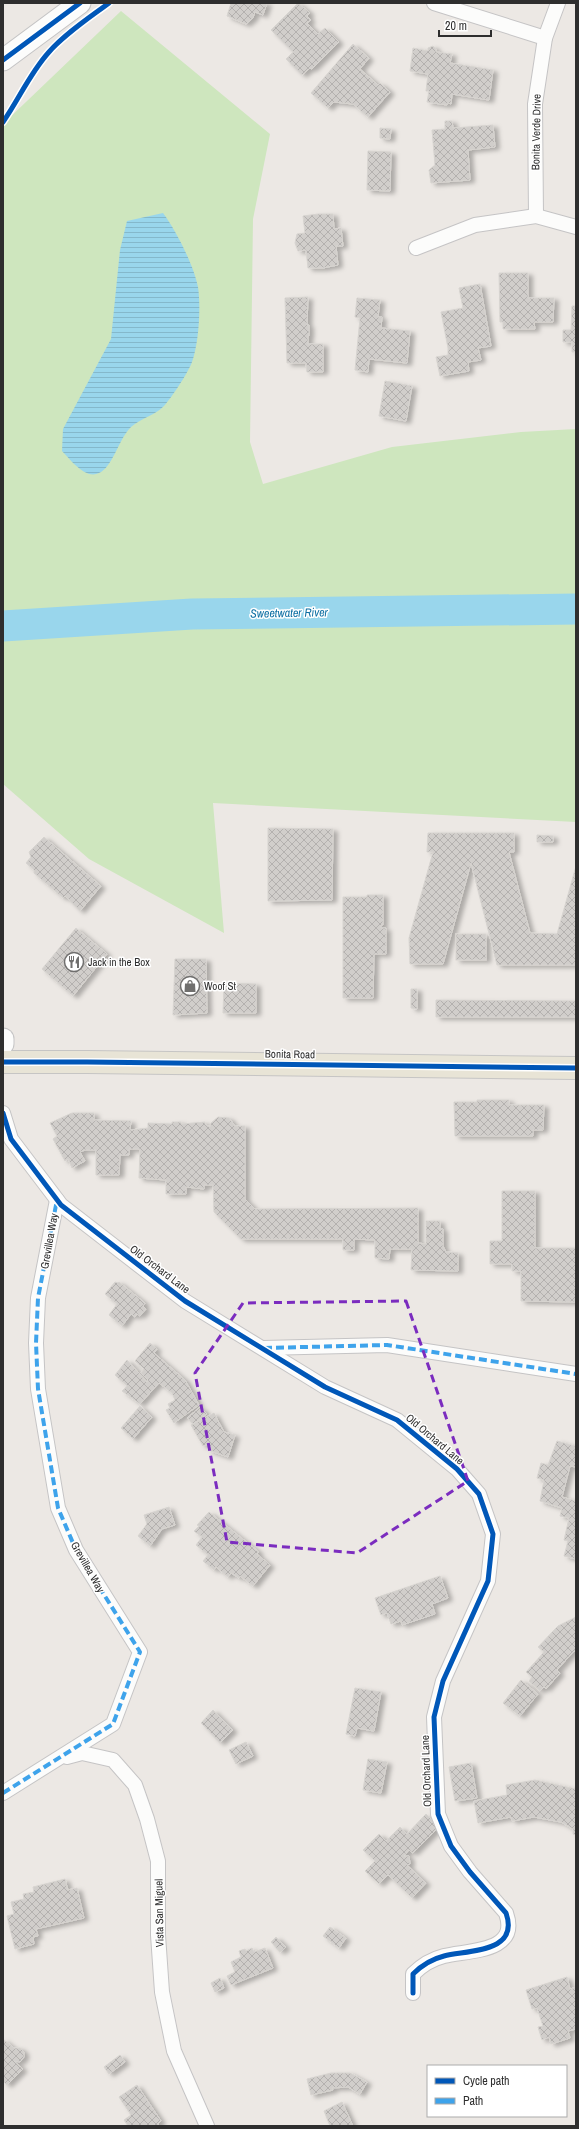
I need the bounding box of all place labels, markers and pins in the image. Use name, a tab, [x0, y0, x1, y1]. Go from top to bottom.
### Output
restaurant icon: Jack in the Box	[63, 951, 85, 973]
place label: Jack in the Box	[88, 955, 150, 969]
shop icon: Woof St	[179, 975, 201, 997]
place label: Woof St	[204, 979, 236, 993]

